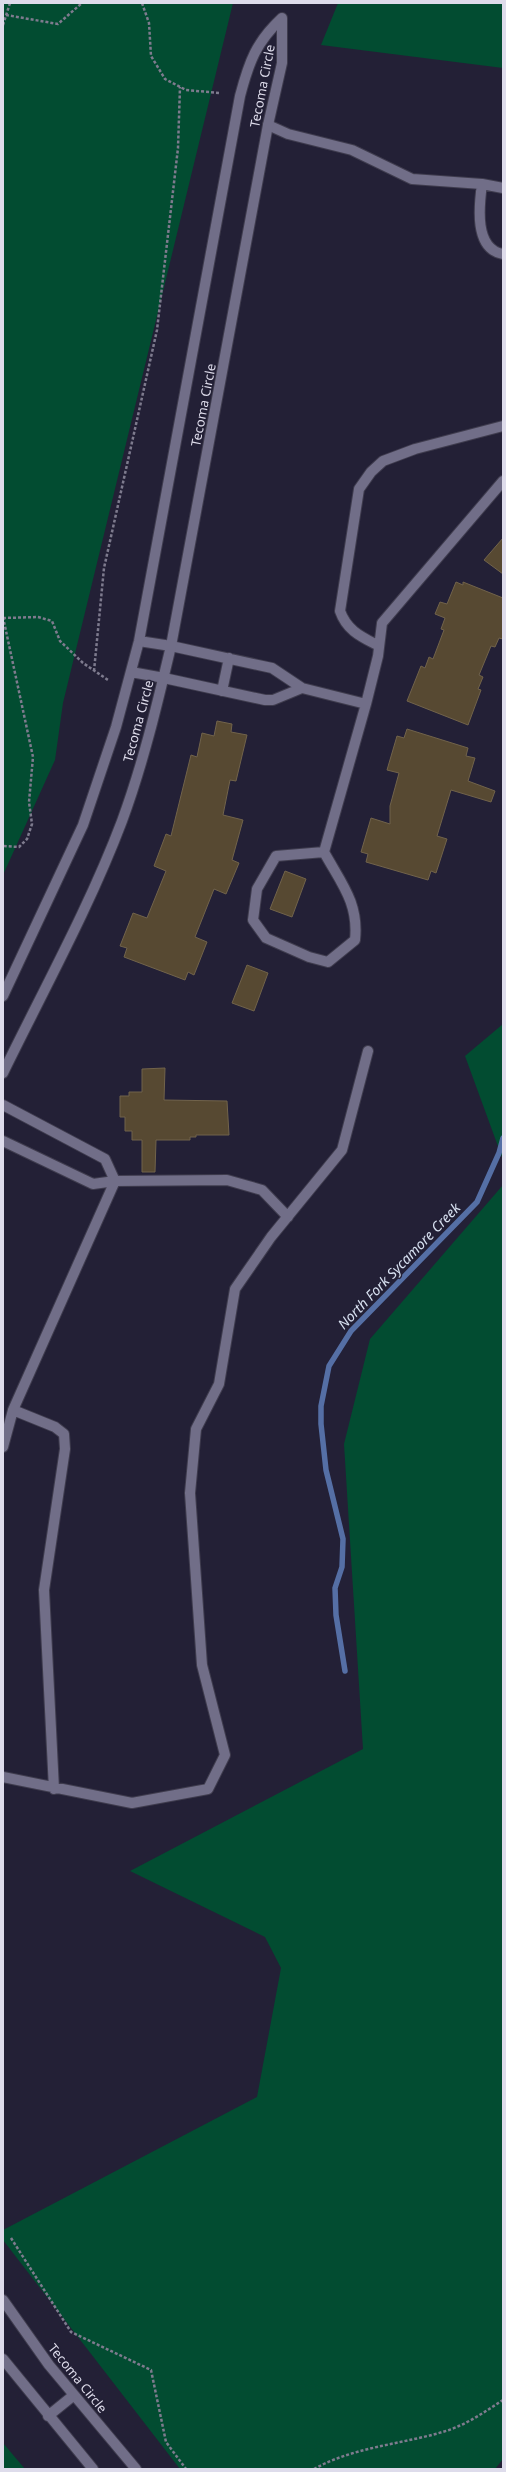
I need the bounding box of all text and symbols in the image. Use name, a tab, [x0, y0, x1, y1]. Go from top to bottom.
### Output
street label: Tecoma Circle	[245, 43, 279, 129]
street label: Tecoma Circle	[186, 362, 220, 448]
street label: Tecoma Circle	[118, 678, 158, 764]
water label: North Fork Sycamore Creek	[333, 1198, 465, 1333]
street label: Tecoma Circle	[45, 2340, 111, 2416]

